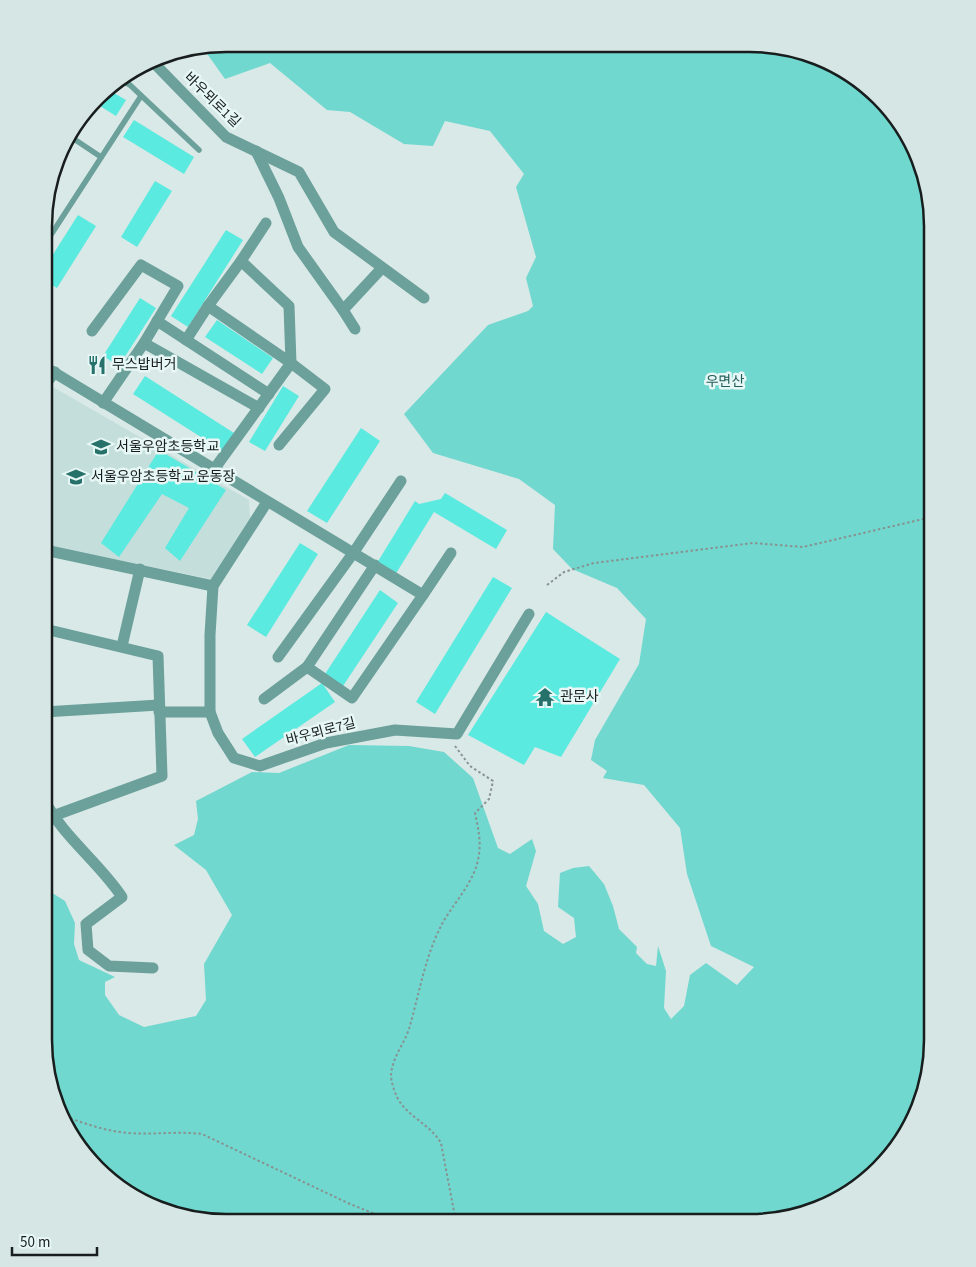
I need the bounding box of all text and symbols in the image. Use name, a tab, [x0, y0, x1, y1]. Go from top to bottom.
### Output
street label: 바우뫼로1길	[179, 68, 245, 132]
restaurant icon: 무스밥버거	[86, 354, 108, 376]
place label: 무스밥버거	[112, 355, 176, 375]
park label: 우면산	[706, 372, 744, 392]
school or university icon: 서울우암초등학교	[90, 436, 112, 458]
place label: 서울우암초등학교	[116, 437, 219, 457]
school or university icon: 서울우암초등학교 운동장	[65, 466, 87, 488]
place label: 서울우암초등학교 운동장	[91, 467, 236, 487]
temple icon: 관문사	[534, 686, 556, 708]
place label: 관문사	[560, 687, 599, 707]
street label: 바우뫼로7길	[284, 713, 358, 751]
scale bar	[12, 1224, 98, 1256]
text: 50 m	[20, 1232, 50, 1253]

